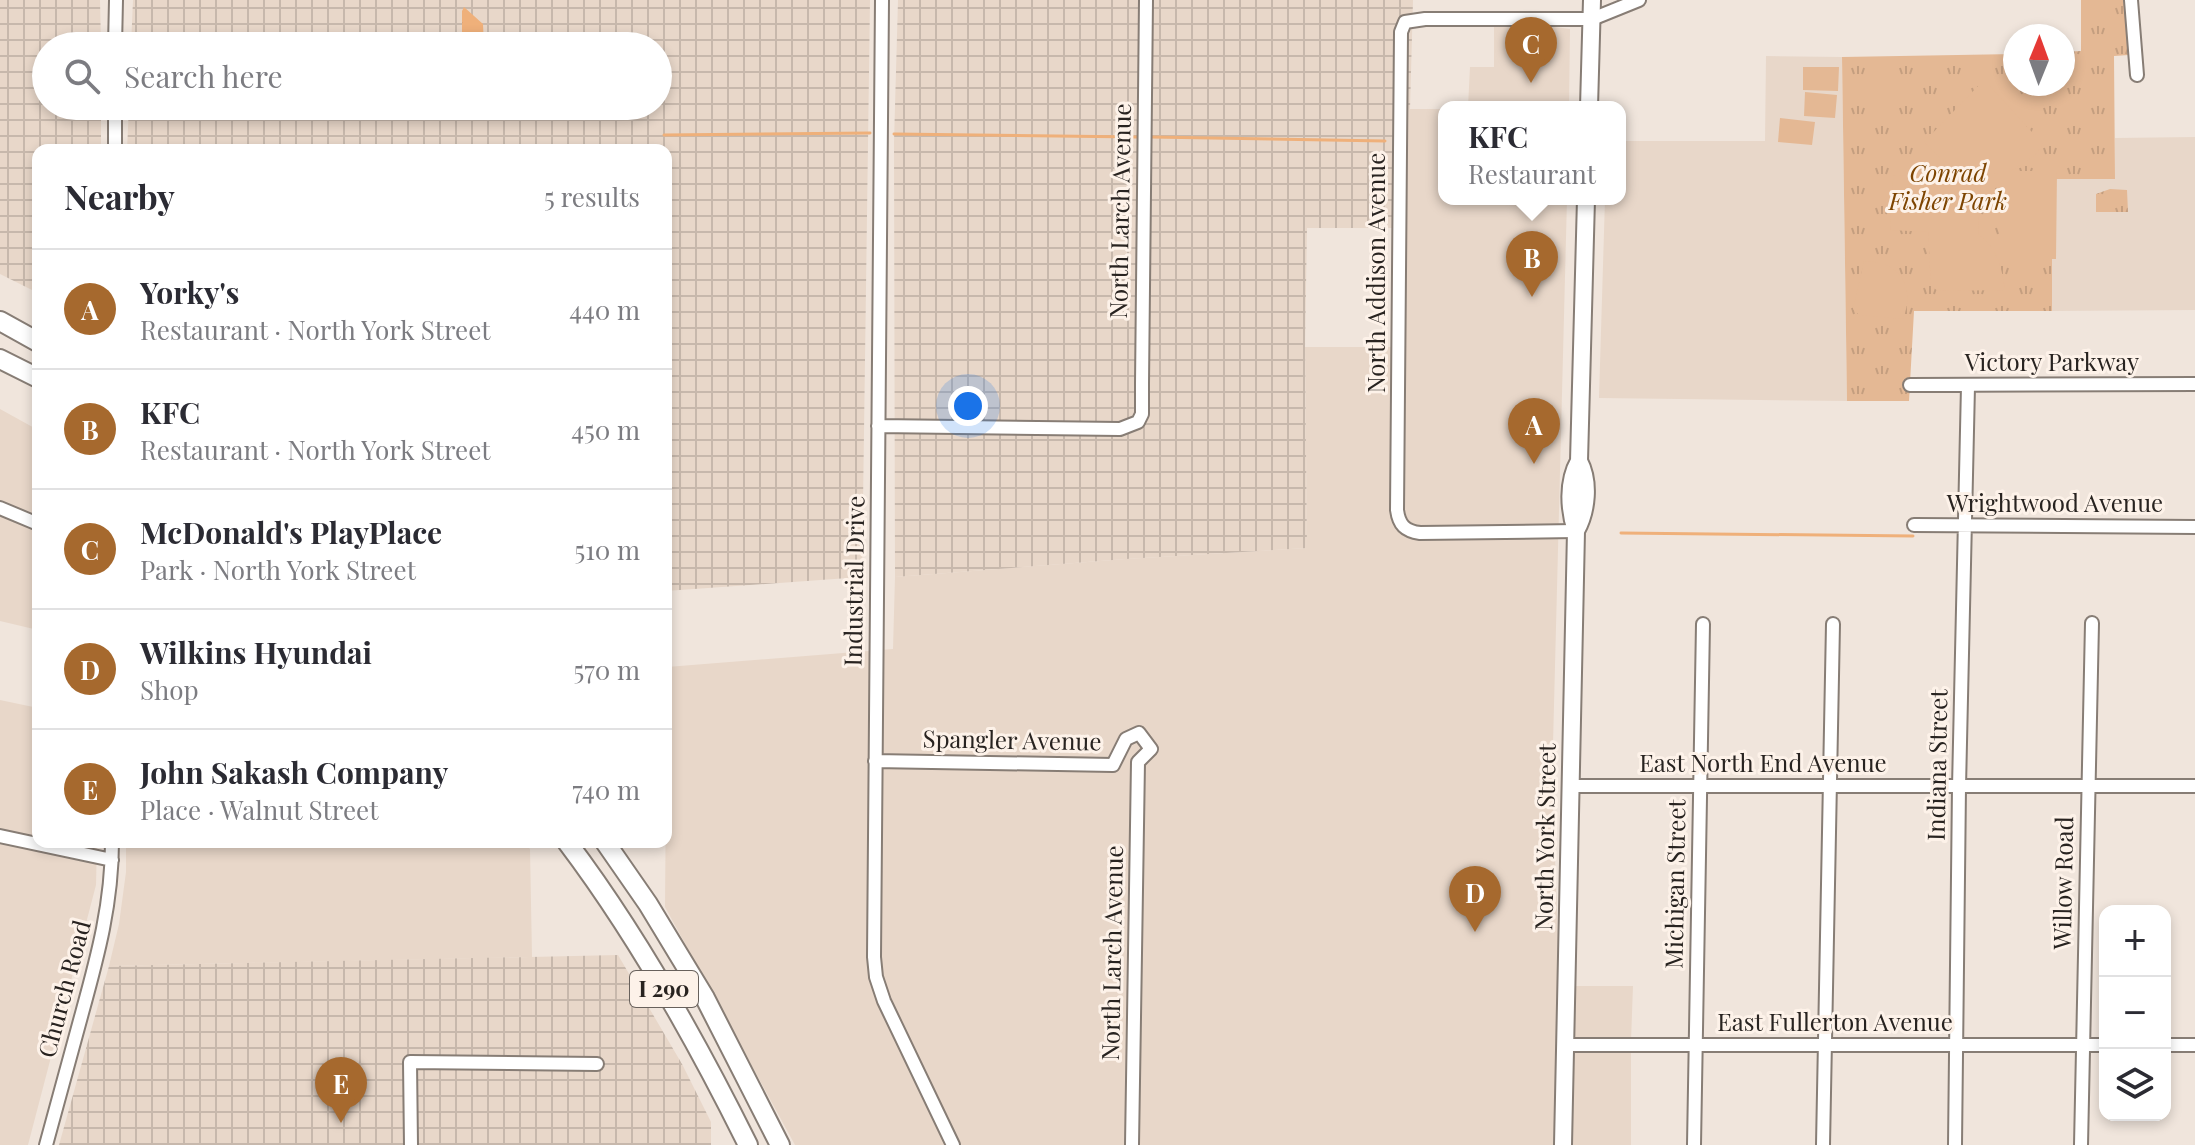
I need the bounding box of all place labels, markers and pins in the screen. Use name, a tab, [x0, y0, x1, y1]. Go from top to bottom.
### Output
pin: C	[1505, 17, 1557, 83]
pin: B	[1506, 231, 1558, 297]
pin: A	[1508, 398, 1560, 464]
pin: D	[1449, 866, 1501, 932]
pin: E	[315, 1057, 367, 1123]

